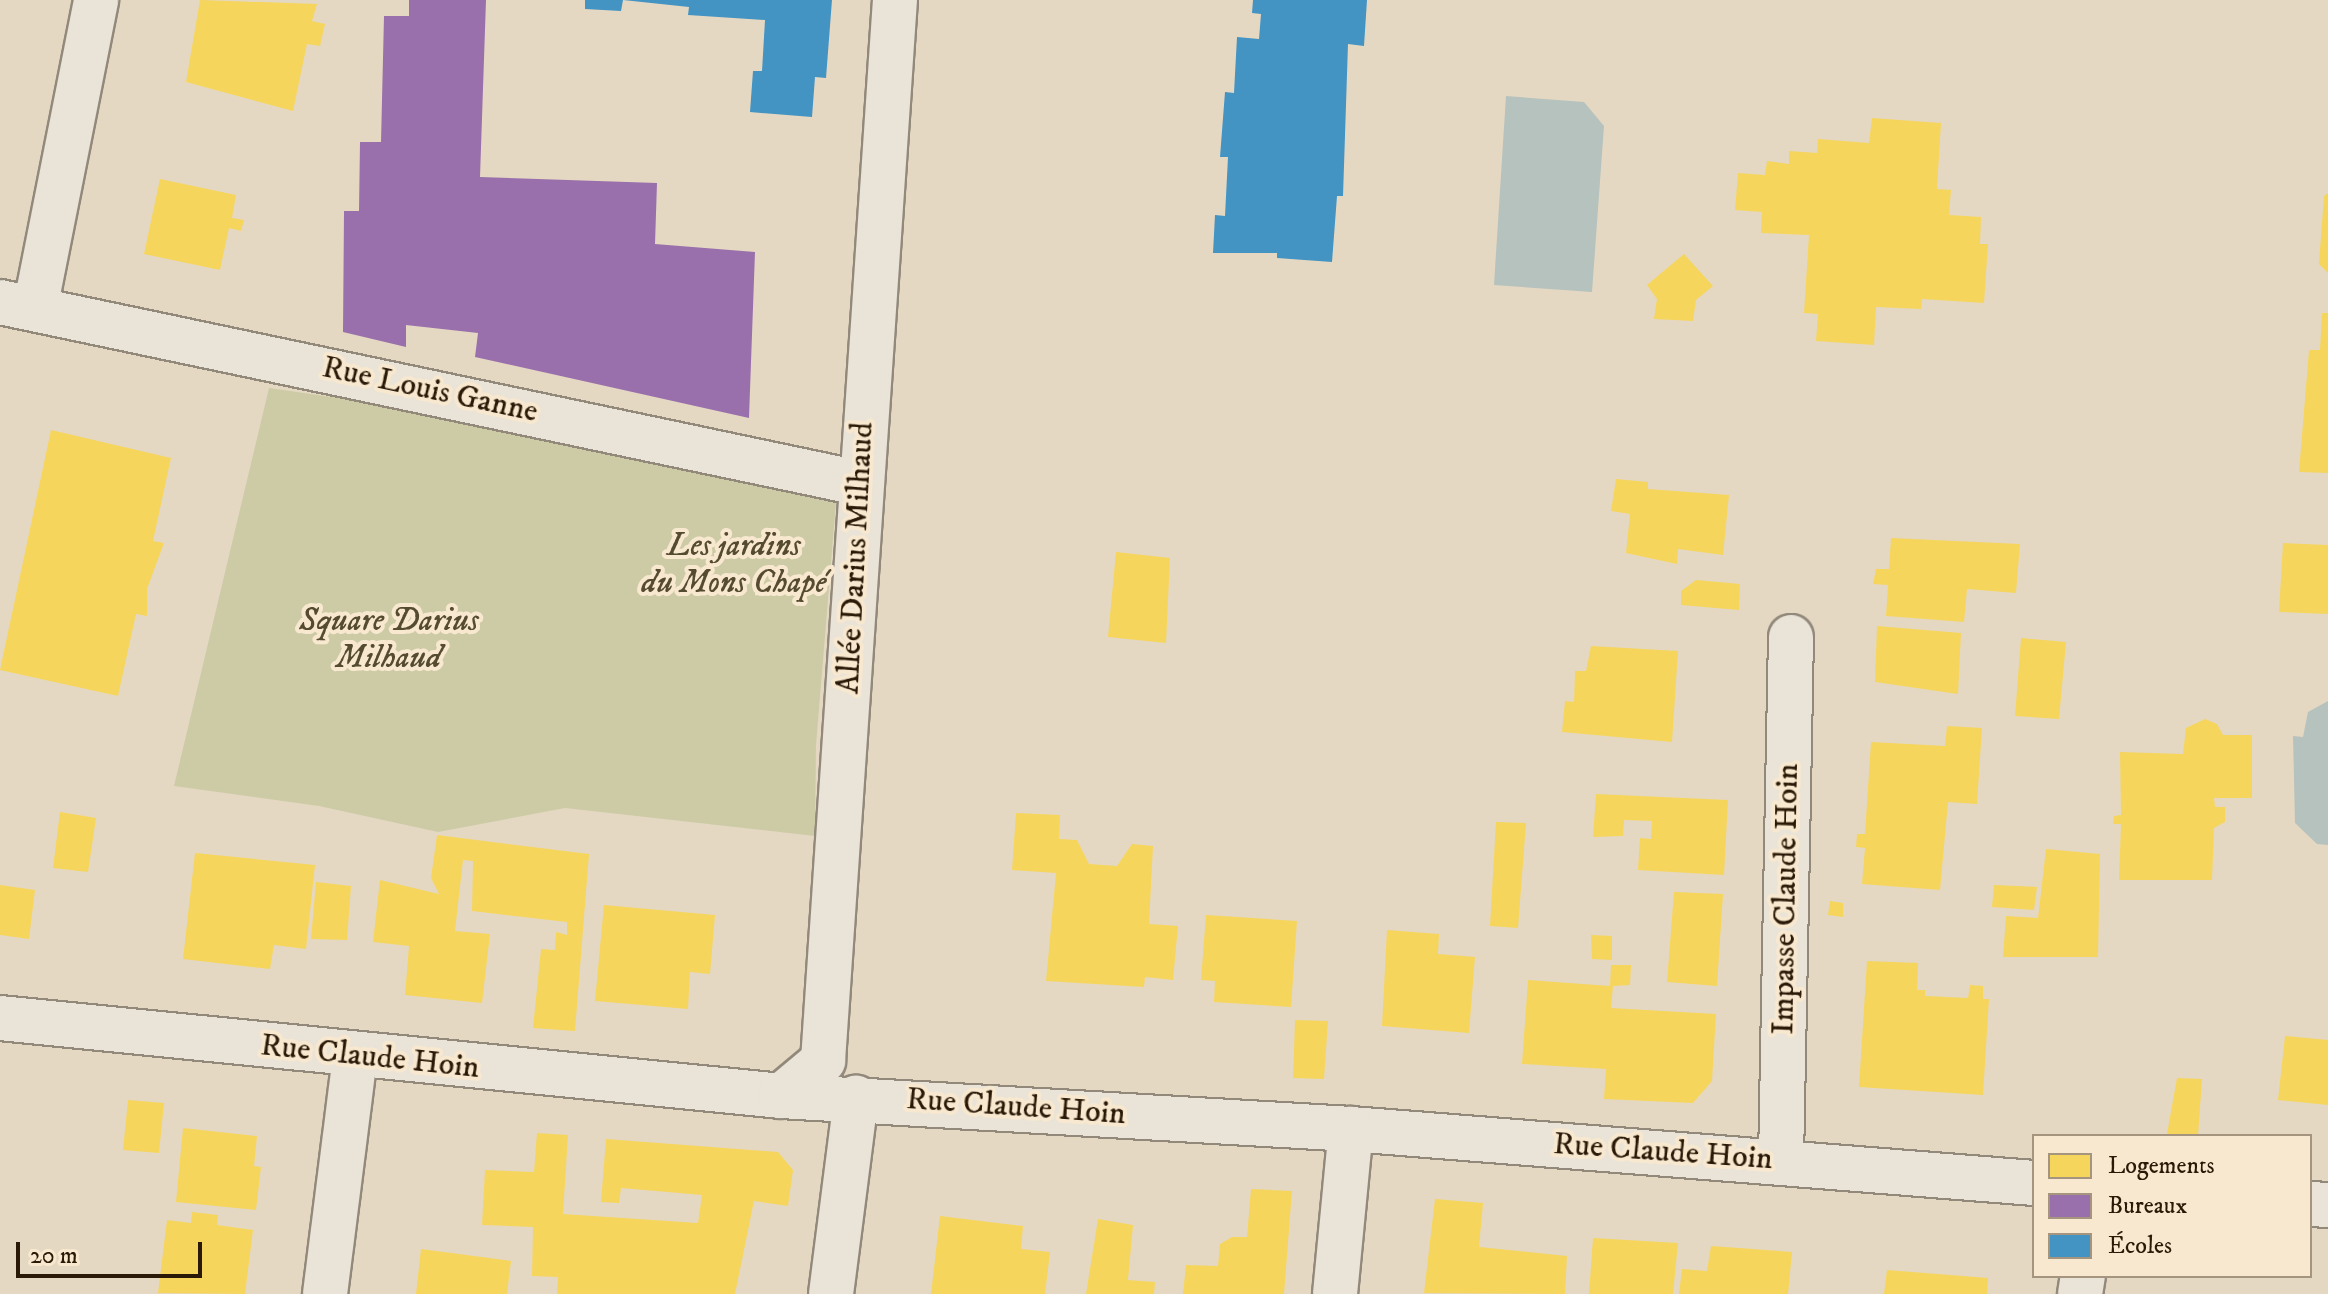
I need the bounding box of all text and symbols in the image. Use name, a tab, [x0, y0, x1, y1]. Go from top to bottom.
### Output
street label: Rue Louis Ganne	[319, 348, 541, 432]
street label: Allée Darius Milhaud	[830, 421, 882, 695]
park label: Les jardins du Mons Chapé	[642, 528, 826, 603]
park label: Square Darius Milhaud	[299, 603, 479, 678]
street label: Impasse Claude Hoin	[1764, 763, 1808, 1035]
street label: Rue Claude Hoin	[259, 1026, 481, 1088]
street label: Rue Claude Hoin	[905, 1080, 1127, 1134]
street label: Rue Claude Hoin	[1552, 1125, 1774, 1179]
legend	[2032, 1134, 2312, 1278]
text: Logements	[2108, 1151, 2215, 1181]
text: Bureaux	[2108, 1191, 2187, 1221]
scale bar	[20, 1226, 206, 1276]
text: Écoles	[2108, 1231, 2172, 1261]
text: 20 m	[30, 1241, 78, 1271]

